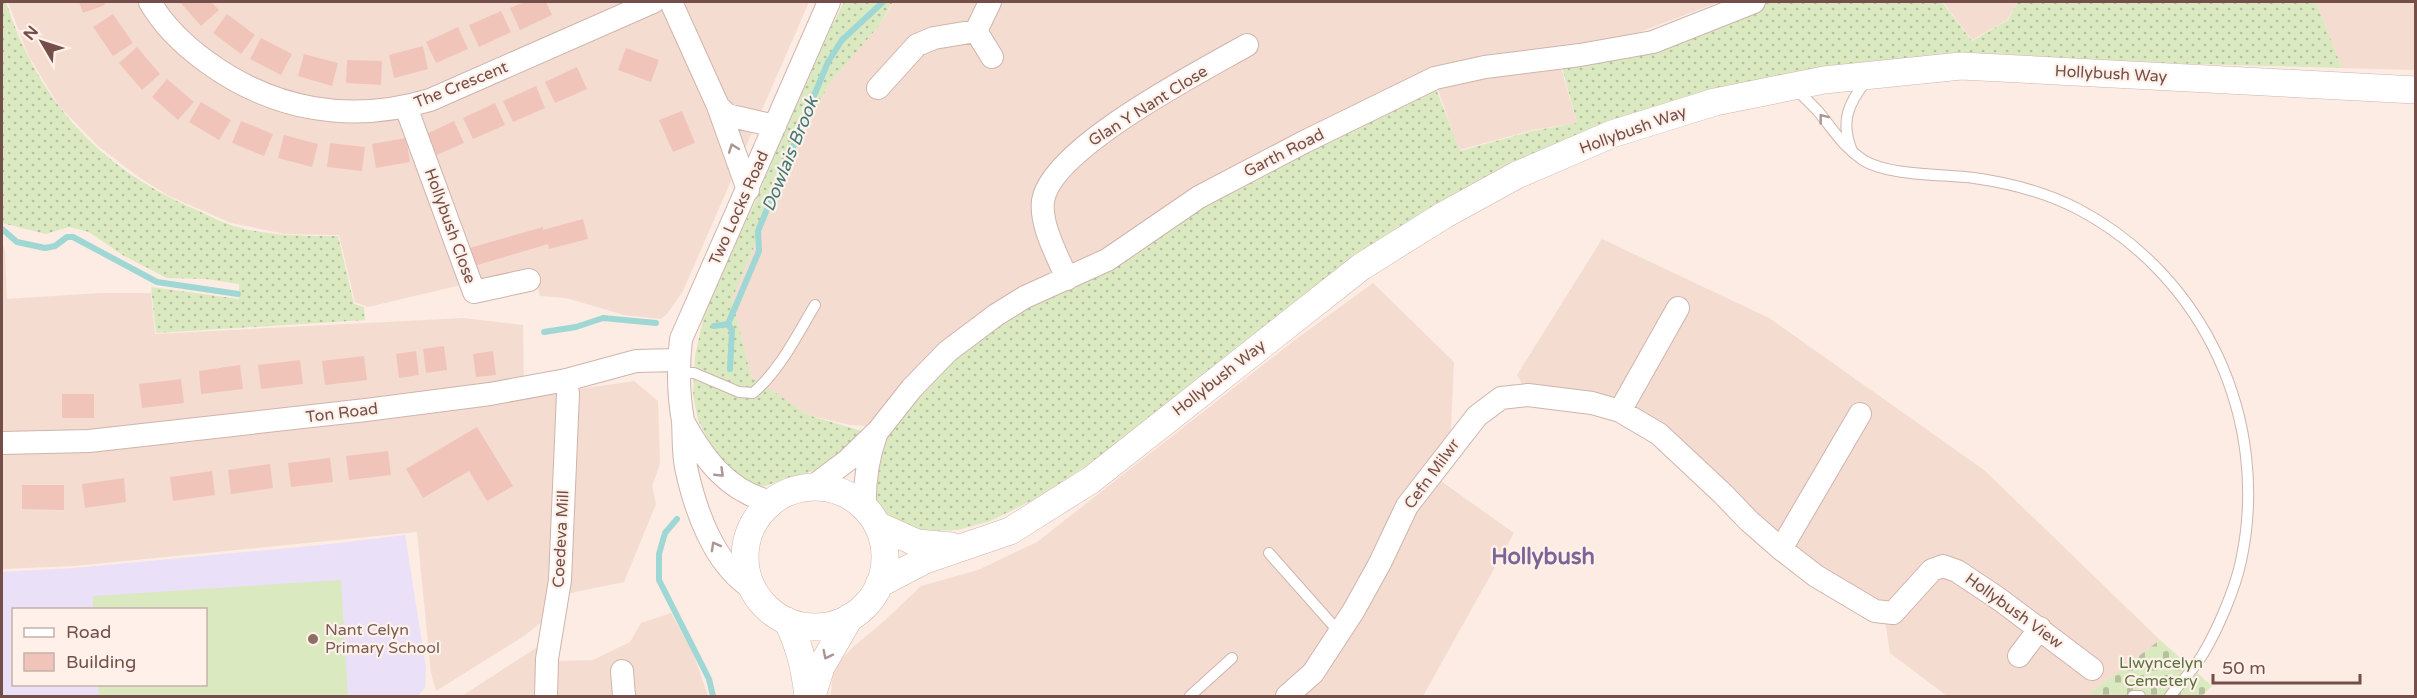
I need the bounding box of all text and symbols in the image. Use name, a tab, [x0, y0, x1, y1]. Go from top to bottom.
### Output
north arrow	[12, 12, 72, 72]
text: N	[19, 22, 43, 44]
street label: The Crescent	[411, 57, 511, 113]
street label: Glan Y Nant Close	[1085, 61, 1211, 151]
street label: Hollybush Way	[2054, 61, 2168, 87]
water label: Dowlais Brook	[757, 93, 823, 214]
street label: Hollybush Way	[1577, 101, 1690, 159]
one-way arrow	[1820, 114, 1831, 125]
street label: Garth Road	[1240, 124, 1328, 182]
one-way arrow	[727, 143, 740, 154]
street label: Two Locks Road	[705, 148, 773, 268]
street label: Hollybush Close	[420, 166, 480, 286]
street label: Hollybush Way	[1168, 335, 1270, 421]
street label: Ton Road	[305, 399, 379, 427]
street label: Cefn Milwr	[1400, 434, 1465, 513]
one-way arrow	[713, 466, 724, 477]
street label: Coedeva Mill	[548, 490, 574, 588]
one-way arrow	[711, 542, 722, 552]
district label: Hollybush	[1491, 544, 1595, 570]
street label: Hollybush View	[1961, 569, 2067, 653]
legend	[12, 608, 207, 686]
place label: Nant Celyn Primary School	[325, 620, 440, 658]
text: Road	[66, 621, 111, 643]
marker: Nant Celyn Primary School	[306, 632, 320, 646]
scale bar	[2213, 647, 2360, 685]
one-way arrow	[823, 649, 834, 660]
text: Building	[66, 651, 136, 673]
park label: Llwyncelyn Cemetery	[2119, 653, 2203, 691]
text: 50 m	[2222, 657, 2266, 679]

